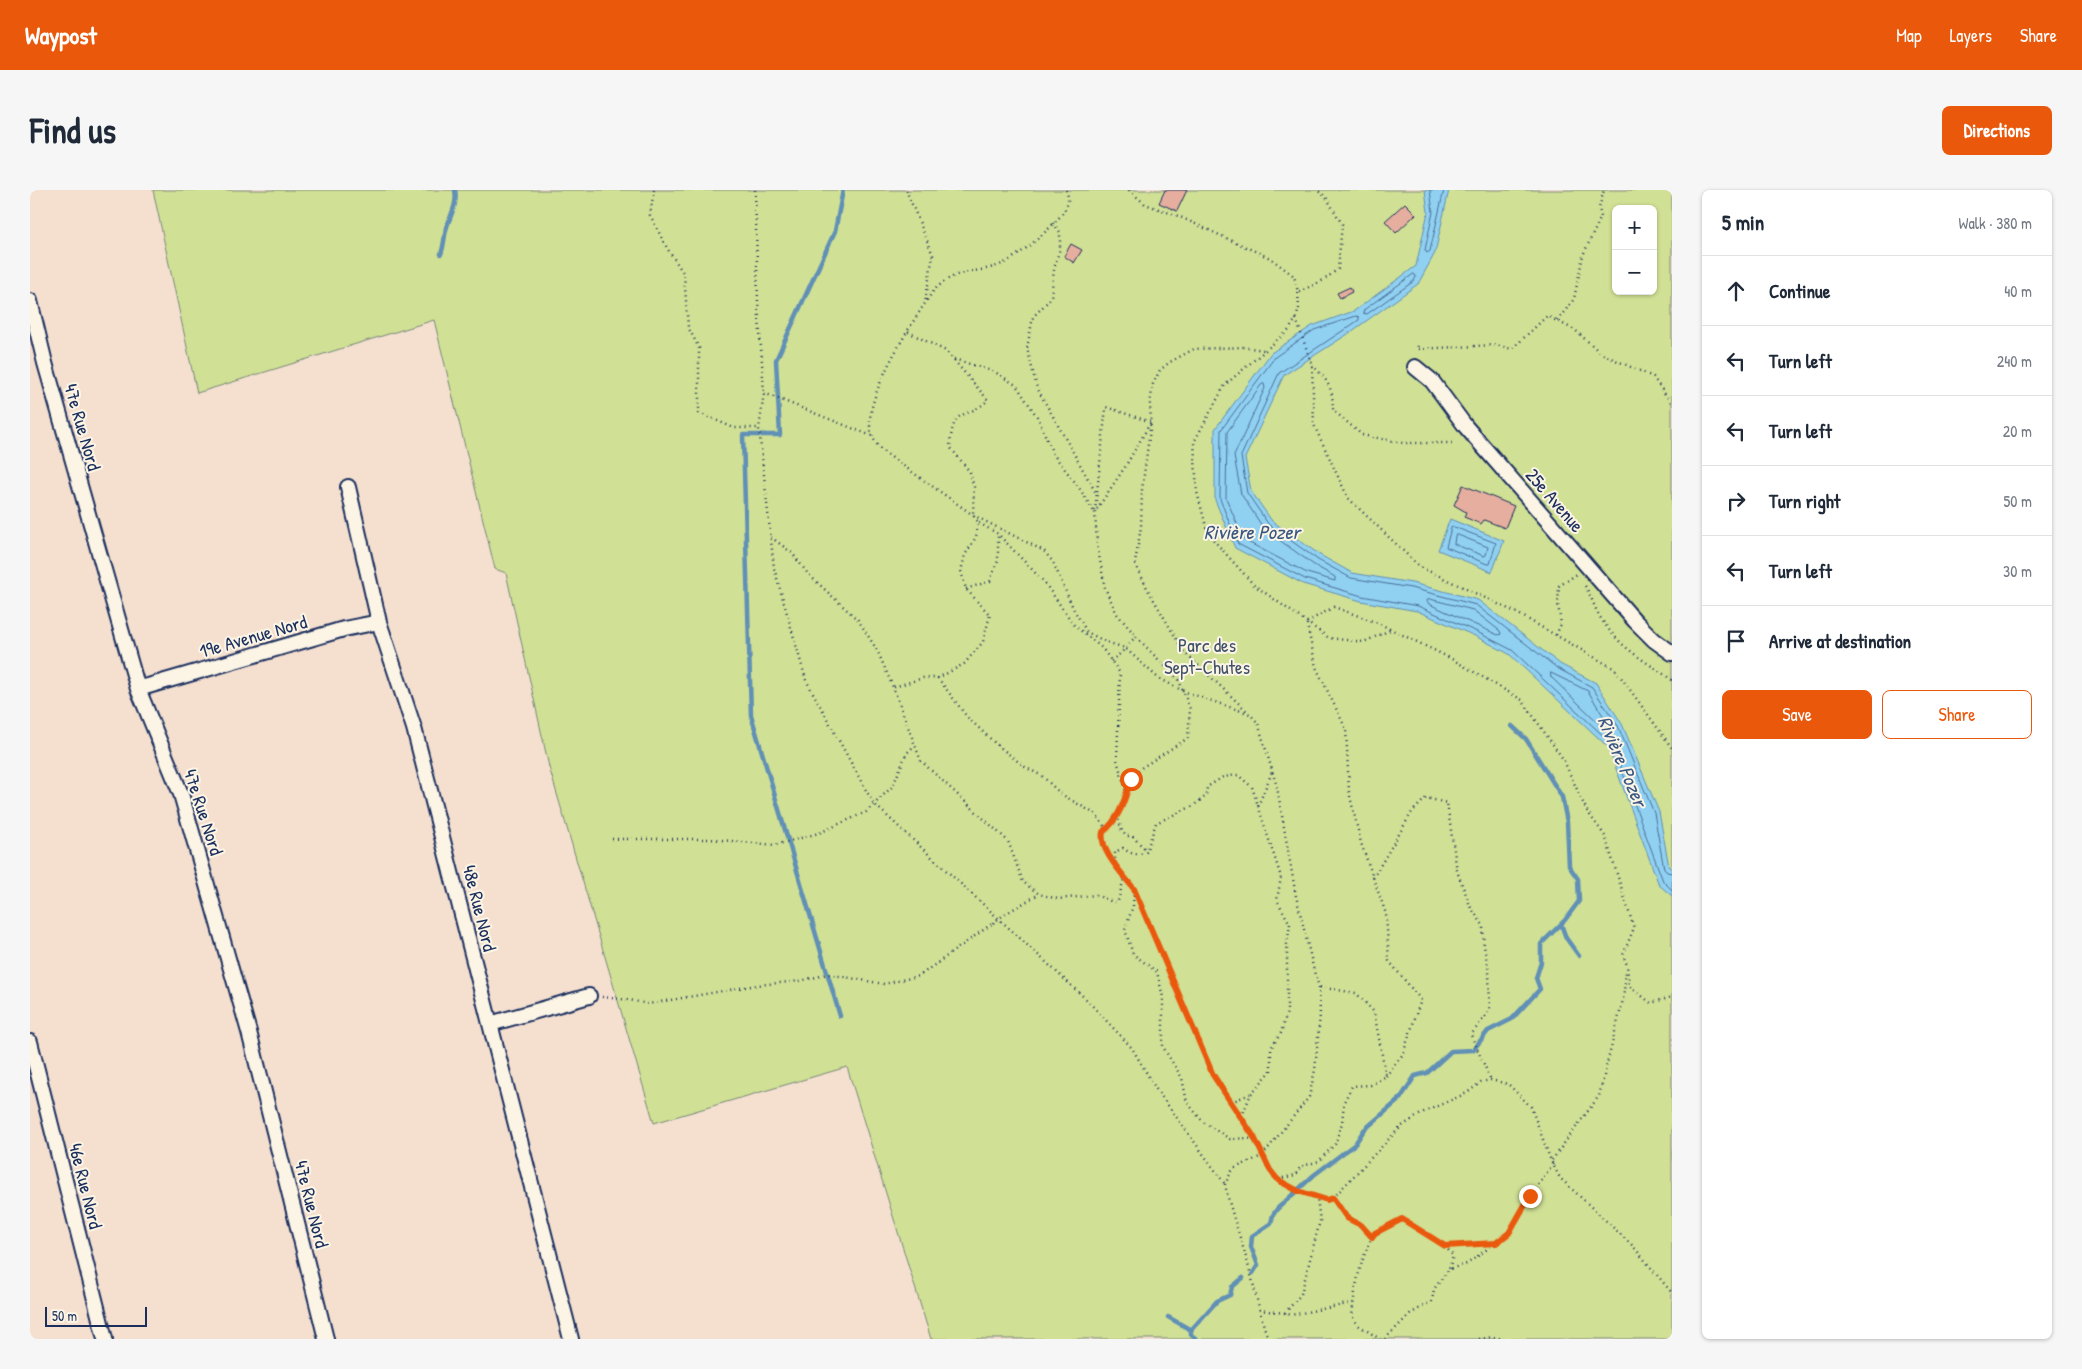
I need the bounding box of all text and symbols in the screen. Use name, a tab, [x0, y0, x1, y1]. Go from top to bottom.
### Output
text: Waypost	[25, 19, 97, 51]
text: Map	[1896, 23, 1922, 48]
text: Layers	[1950, 23, 1992, 48]
text: Share	[2020, 23, 2057, 48]
button: Directions	[1942, 106, 2052, 155]
text: Find us	[30, 107, 116, 154]
map controls	[1612, 205, 1657, 295]
button: +	[1612, 205, 1657, 250]
text: 5 min	[1722, 208, 1764, 237]
text: Walk · 380 m	[1959, 212, 2032, 234]
button: −	[1612, 250, 1657, 295]
icon: ahead	[1722, 277, 1750, 305]
text: Continue	[1769, 278, 1830, 304]
text: 40 m	[2004, 280, 2032, 302]
icon: left	[1722, 347, 1750, 375]
text: Turn left	[1769, 348, 1832, 374]
text: 240 m	[1997, 350, 2032, 372]
street label: 47e Rue Nord	[58, 381, 108, 474]
icon: left	[1722, 417, 1750, 445]
text: Turn left	[1769, 418, 1832, 444]
text: 20 m	[2003, 420, 2032, 442]
street label: 25e Avenue	[1520, 462, 1590, 538]
icon: right	[1722, 487, 1750, 515]
text: Turn right	[1769, 488, 1840, 514]
text: 50 m	[2004, 490, 2032, 512]
water label: Rivière Pozer	[1204, 518, 1302, 545]
icon: left	[1722, 557, 1750, 585]
text: Turn left	[1769, 558, 1832, 584]
text: 30 m	[2003, 560, 2032, 582]
street label: 19e Avenue Nord	[196, 608, 310, 664]
icon: arrive	[1722, 627, 1750, 655]
text: Arrive at destination	[1769, 628, 1911, 654]
park label: Parc des Sept-Chutes	[1164, 632, 1250, 680]
button: Save	[1722, 690, 1872, 739]
button: Share	[1882, 690, 2032, 739]
water label: Rivière Pozer	[1592, 711, 1655, 813]
street label: 47e Rue Nord	[178, 766, 230, 859]
route start	[1120, 768, 1143, 791]
street label: 48e Rue Nord	[457, 862, 503, 954]
street label: 46e Rue Nord	[63, 1141, 109, 1232]
street label: 47e Rue Nord	[289, 1158, 336, 1251]
route end	[1519, 1185, 1542, 1208]
scale bar	[45, 1304, 148, 1327]
text: 50 m	[52, 1306, 77, 1325]

